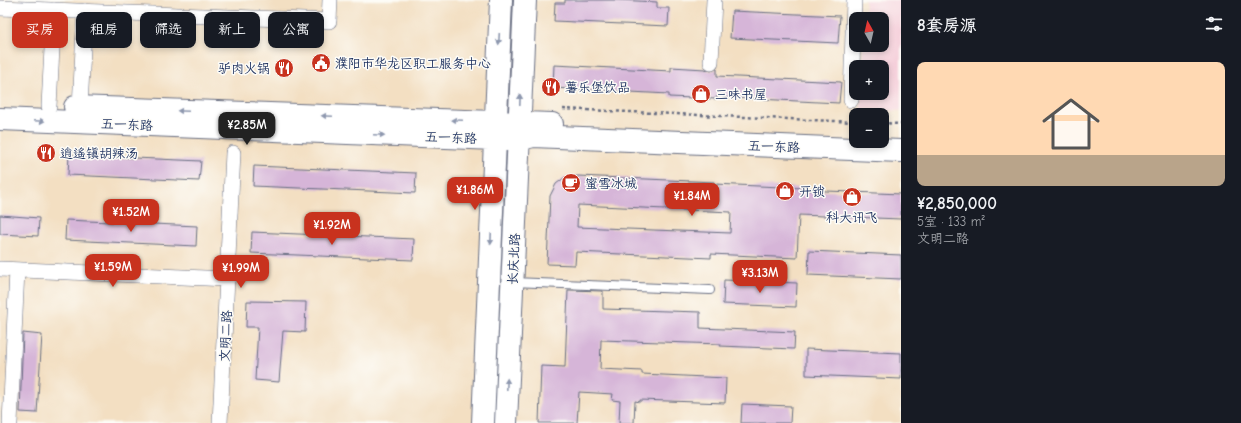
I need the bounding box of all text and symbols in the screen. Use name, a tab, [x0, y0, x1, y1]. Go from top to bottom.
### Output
chip: 买房	[12, 12, 68, 48]
chip: 租房	[76, 12, 132, 48]
chip: 筛选	[140, 12, 196, 48]
chip: 新上	[204, 12, 260, 48]
chip: 公寓	[268, 12, 324, 48]
north arrow	[849, 12, 889, 52]
map controls	[849, 12, 889, 148]
icon: filters	[1203, 13, 1225, 35]
text: 8套房源	[917, 16, 977, 35]
one-way arrow	[496, 33, 503, 45]
public building icon: 濮阳市华龙区职工服务中心	[310, 52, 332, 74]
place label: 濮阳市华龙区职工服务中心	[335, 56, 491, 71]
restaurant icon: 驴肉火锅	[273, 57, 295, 79]
button: +	[849, 60, 889, 100]
place label: 驴肉火锅	[218, 61, 270, 76]
restaurant icon: 薯乐堡饮品	[540, 76, 562, 98]
place label: 薯乐堡饮品	[565, 80, 630, 95]
shop icon: 三味书屋	[690, 83, 712, 105]
place label: 三味书屋	[715, 87, 767, 102]
icon: home	[1035, 88, 1107, 160]
one-way arrow	[517, 93, 523, 106]
one-way arrow	[177, 107, 189, 114]
button: −	[849, 108, 889, 148]
pin: ¥2.85M	[214, 112, 280, 146]
one-way arrow	[320, 113, 333, 119]
street label: 五一东路	[101, 116, 153, 133]
one-way arrow	[33, 117, 45, 124]
text: ¥2.85M	[227, 117, 267, 132]
one-way arrow	[451, 117, 463, 124]
street label: 五一东路	[425, 129, 477, 146]
one-way arrow	[373, 131, 385, 138]
street label: 五一东路	[748, 138, 800, 155]
restaurant icon: 逍遥镇胡辣汤	[35, 142, 57, 164]
place label: 逍遥镇胡辣汤	[60, 146, 138, 161]
cafe icon: 蜜雪冰城	[560, 172, 582, 194]
place label: 蜜雪冰城	[585, 176, 637, 191]
pin: ¥1.86M	[442, 177, 508, 211]
shop icon: 开锁	[774, 180, 796, 202]
text: ¥1.86M	[456, 182, 494, 197]
pin: ¥1.84M	[659, 183, 725, 217]
place label: 开锁	[799, 184, 825, 199]
shop icon: 科大讯飞	[841, 186, 863, 208]
text: ¥1.84M	[673, 188, 711, 203]
text: ¥2,850,000	[917, 194, 997, 213]
pin: ¥1.52M	[98, 199, 164, 233]
text: ¥1.52M	[112, 204, 150, 219]
place label: 科大讯飞	[826, 210, 878, 225]
pin: ¥1.92M	[299, 212, 365, 246]
text: 5室 · 133 m²	[917, 214, 985, 229]
text: ¥1.92M	[313, 217, 351, 232]
text: 文明二路	[917, 231, 969, 246]
one-way arrow	[487, 233, 494, 245]
street label: 长庆北路	[505, 233, 522, 285]
pin: ¥1.59M	[80, 254, 146, 288]
pin: ¥1.99M	[208, 255, 274, 289]
text: ¥1.59M	[94, 259, 132, 274]
text: ¥1.99M	[222, 260, 260, 275]
pin: ¥3.13M	[727, 260, 793, 294]
text: ¥3.13M	[741, 265, 779, 280]
street label: 文明二路	[217, 310, 234, 362]
one-way arrow	[504, 378, 511, 390]

